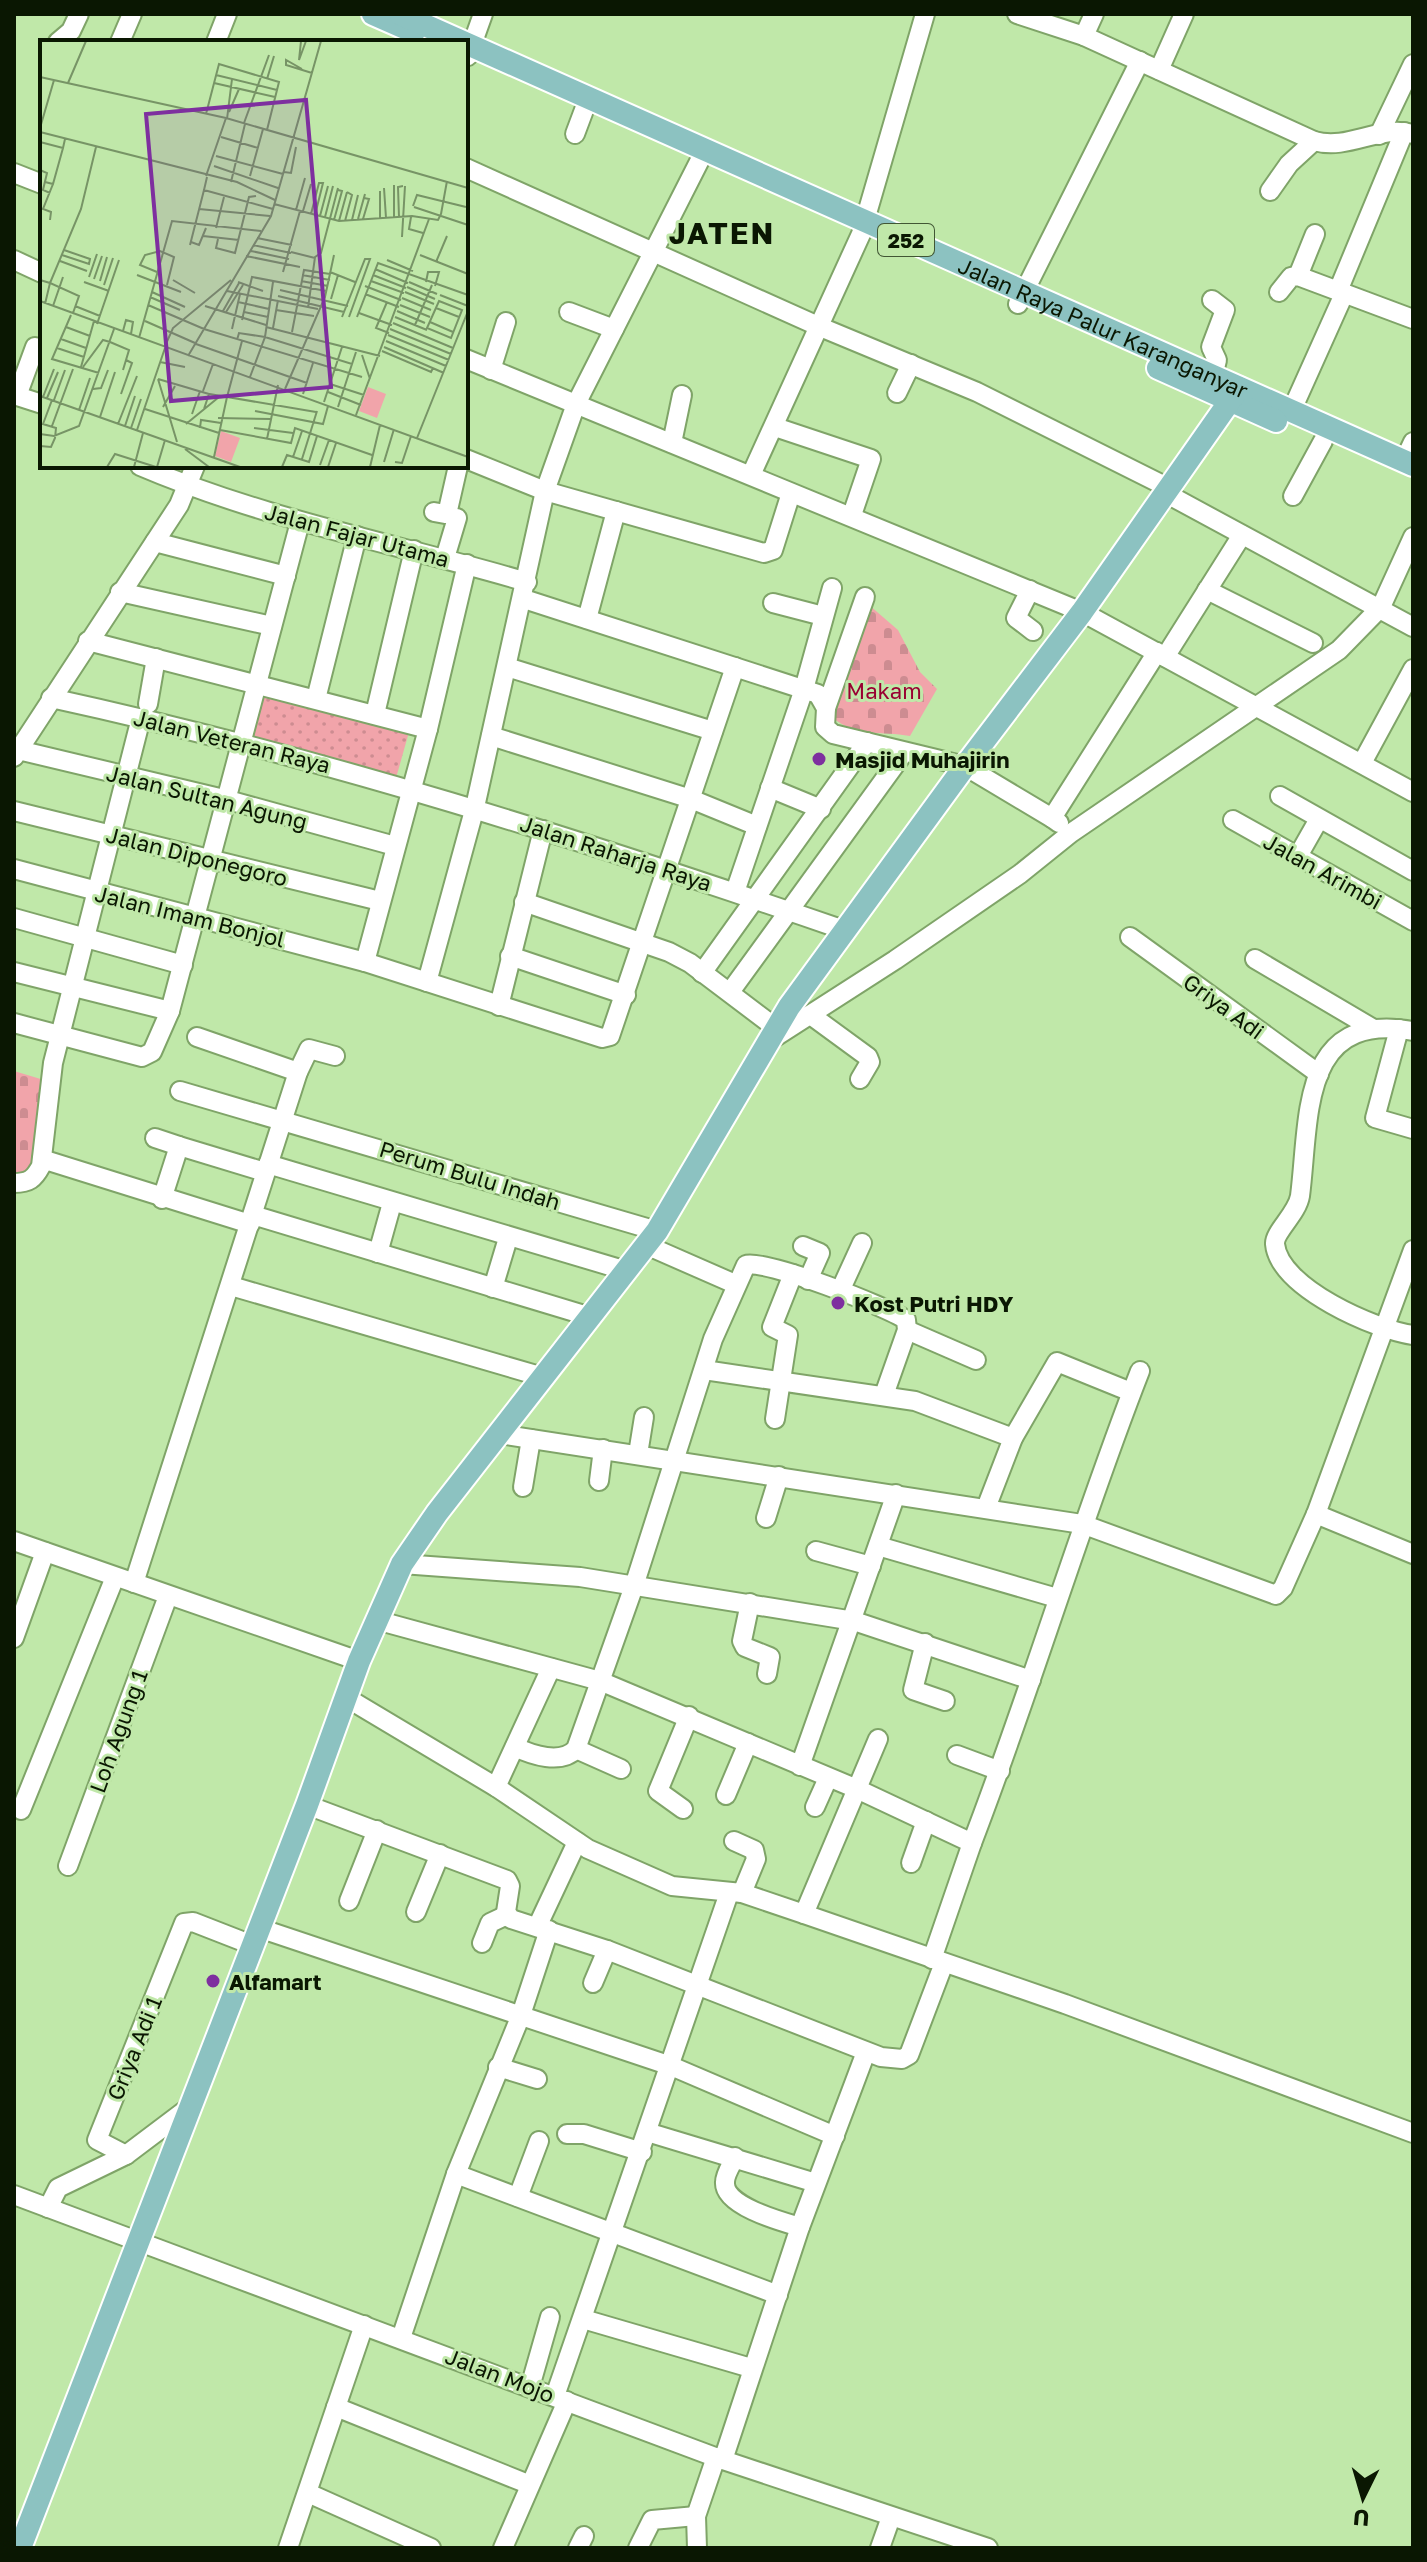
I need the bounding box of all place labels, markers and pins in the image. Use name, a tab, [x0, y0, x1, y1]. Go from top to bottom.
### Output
place label: Masjid Muhajirin	[835, 746, 1009, 773]
marker: Masjid Muhajirin	[810, 750, 828, 768]
place label: Kost Putri HDY	[854, 1290, 1014, 1317]
marker: Kost Putri HDY	[829, 1294, 847, 1312]
place label: Alfamart	[229, 1968, 322, 1995]
marker: Alfamart	[204, 1972, 222, 1990]

